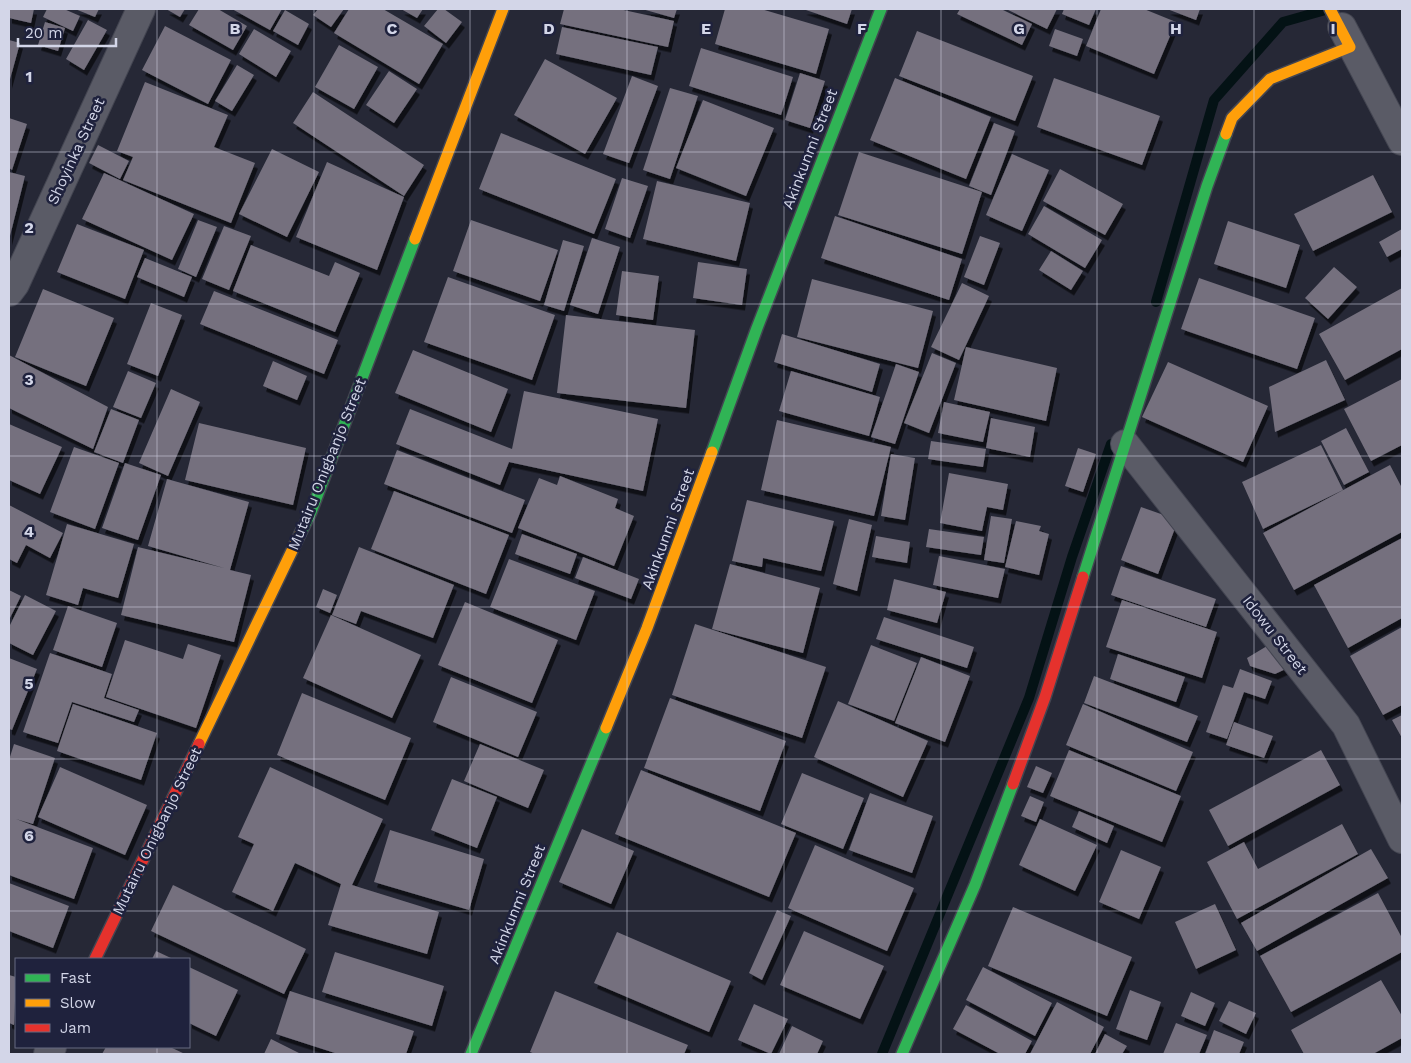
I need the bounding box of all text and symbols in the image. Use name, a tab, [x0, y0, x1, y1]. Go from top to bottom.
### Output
scale bar	[18, 15, 115, 47]
text: B	[230, 19, 241, 38]
text: C	[387, 19, 398, 38]
text: D	[543, 19, 555, 38]
text: E	[701, 19, 711, 38]
text: F	[857, 19, 867, 38]
text: G	[1013, 19, 1025, 38]
text: H	[1170, 19, 1182, 38]
text: I	[1330, 19, 1336, 38]
text: 20 m	[25, 24, 63, 42]
text: 1	[26, 67, 32, 86]
street label: Akinkunmi Street	[779, 86, 841, 212]
street label: Shoyinka Street	[43, 94, 109, 207]
text: 2	[24, 218, 34, 237]
text: 3	[24, 370, 34, 389]
street label: Mutairu Onigbanjo Street	[284, 375, 370, 553]
street label: Akinkunmi Street	[638, 465, 698, 592]
text: 4	[24, 522, 34, 541]
street label: Idowu Street	[1239, 592, 1312, 678]
text: 5	[24, 674, 34, 693]
street label: Mutairu Onigbanjo Street	[109, 744, 206, 918]
text: 6	[24, 826, 34, 845]
street label: Akinkunmi Street	[485, 841, 549, 966]
legend	[15, 958, 190, 1048]
text: Fast	[60, 969, 92, 987]
text: Slow	[60, 994, 96, 1012]
text: Jam	[60, 1019, 91, 1037]

